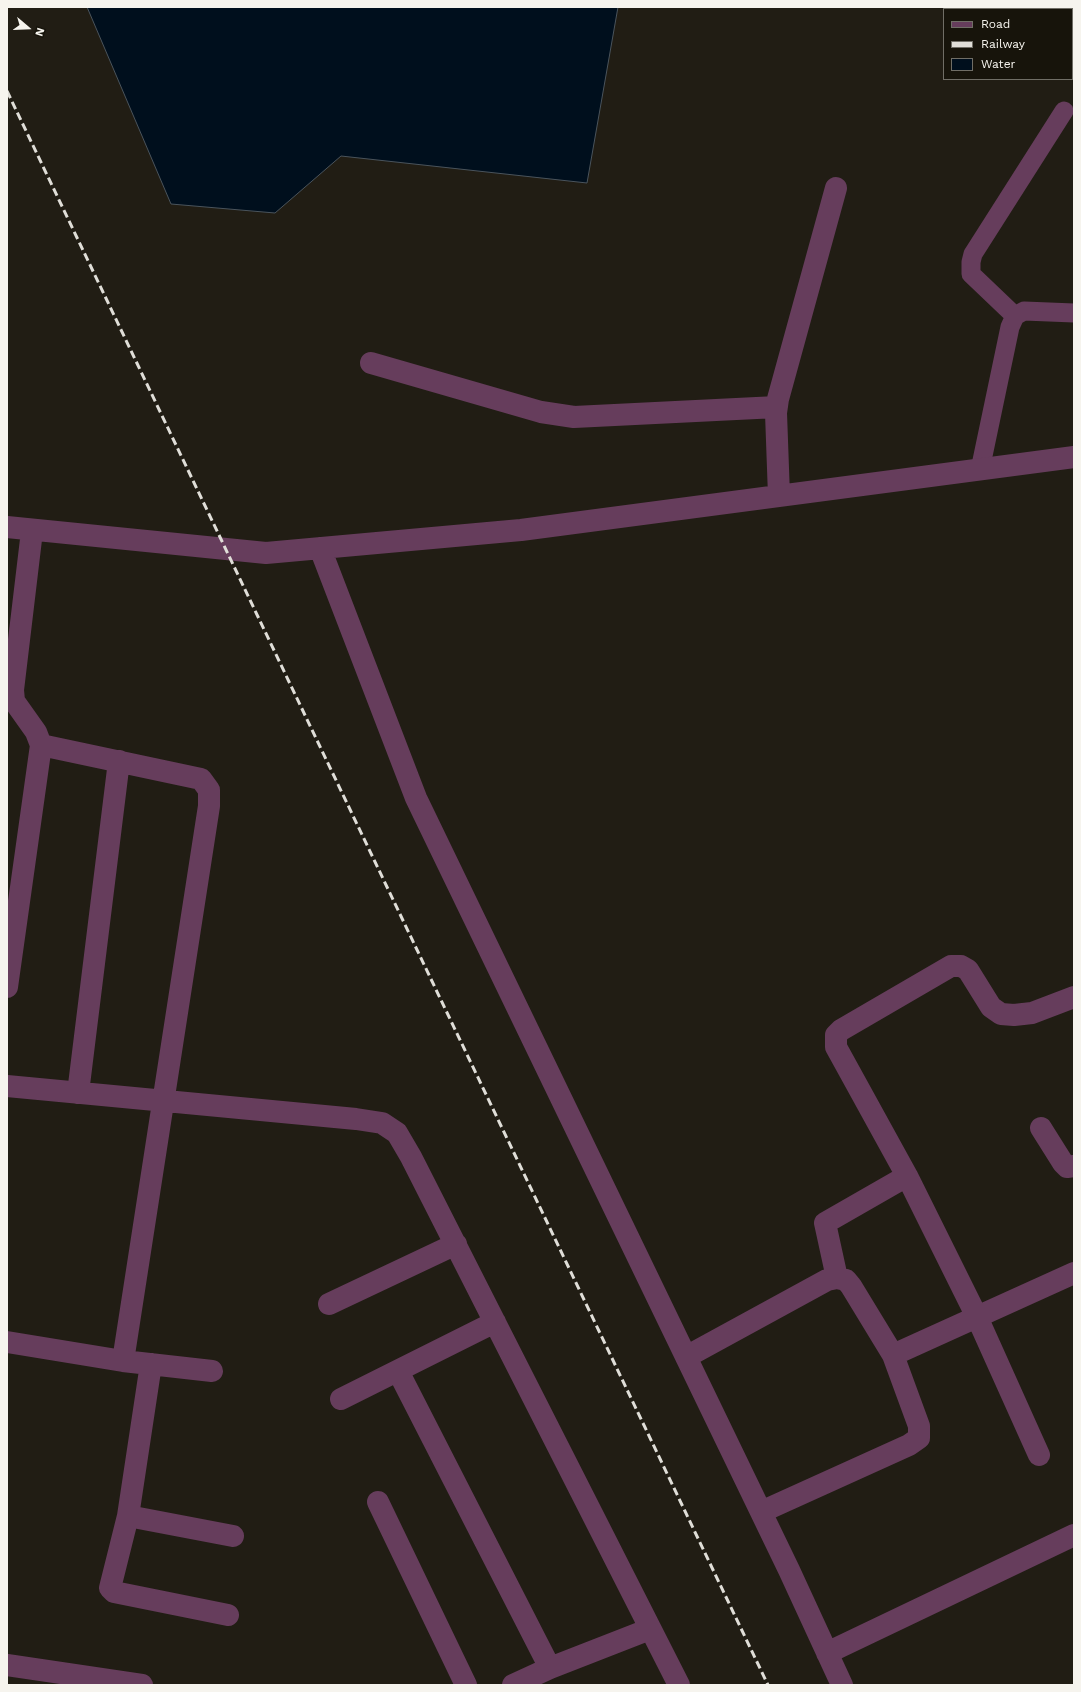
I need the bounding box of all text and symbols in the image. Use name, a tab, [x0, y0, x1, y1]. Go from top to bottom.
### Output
north arrow	[8, 8, 48, 48]
legend	[943, 8, 1073, 80]
text: Road	[981, 17, 1010, 31]
text: N	[32, 26, 47, 38]
text: Railway	[981, 37, 1025, 51]
text: Water	[981, 57, 1015, 71]

